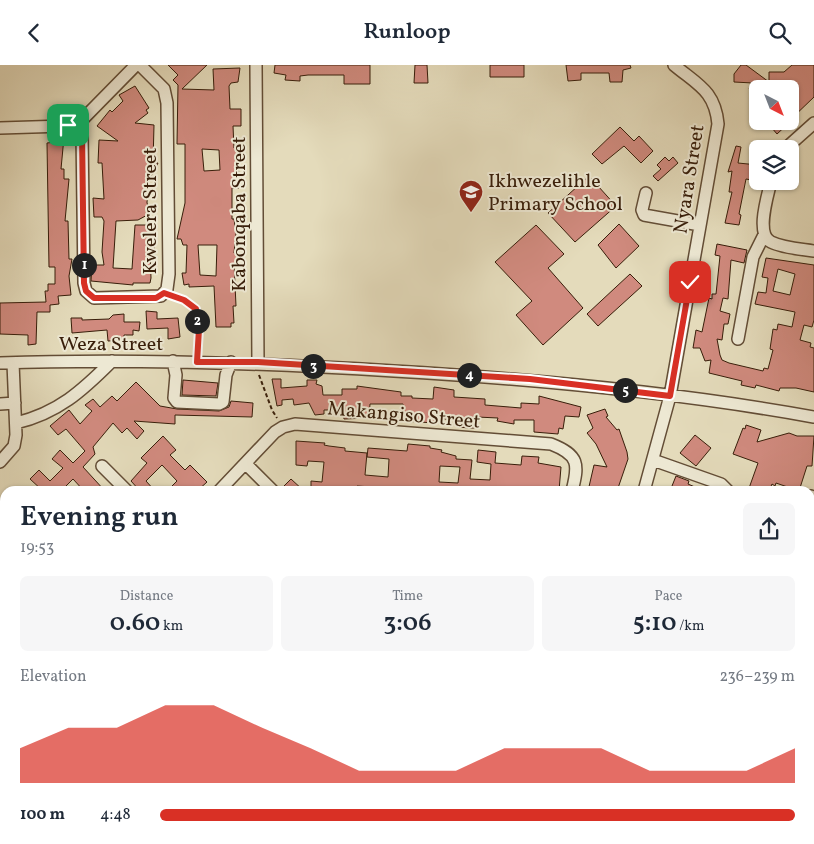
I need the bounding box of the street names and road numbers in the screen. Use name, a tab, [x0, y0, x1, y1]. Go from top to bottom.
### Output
street label: Nyara Street	[668, 123, 712, 236]
street label: Kabonqaba Street	[226, 136, 254, 292]
street label: Kwelera Street	[137, 147, 165, 275]
street label: Weza Street	[59, 331, 163, 359]
street label: Makangiso Street	[326, 395, 481, 437]

